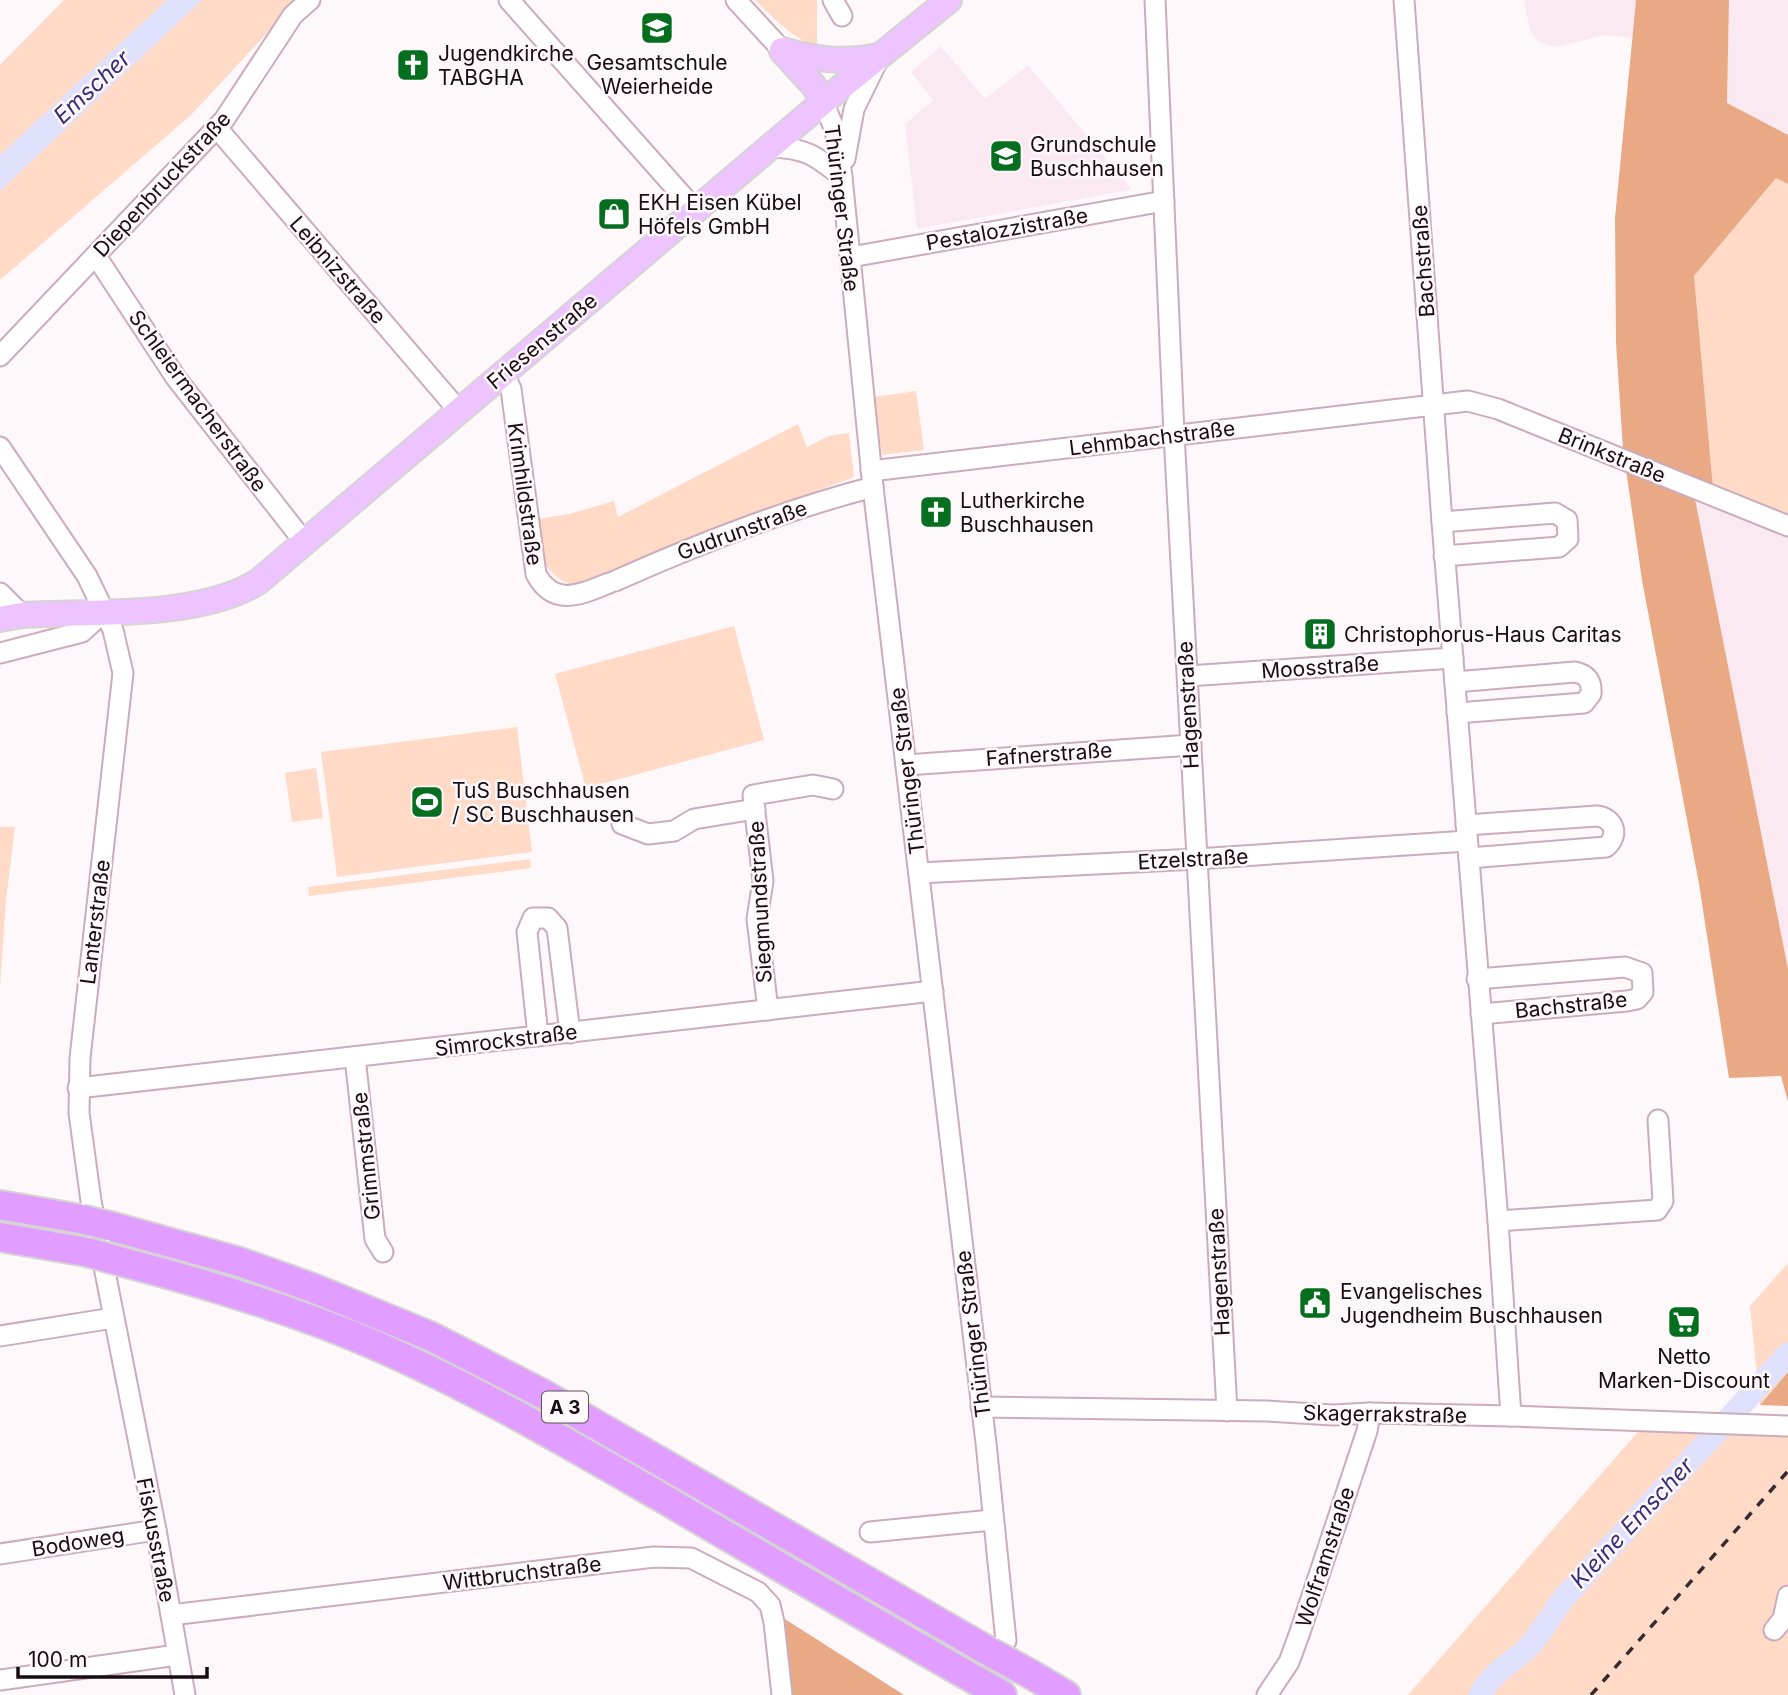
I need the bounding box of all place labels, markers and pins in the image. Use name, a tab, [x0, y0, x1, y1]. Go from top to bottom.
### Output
school or university icon: Gesamtschule Weierheide	[638, 9, 676, 47]
place label: Jugendkirche TABGHA	[438, 41, 574, 90]
church icon: Jugendkirche TABGHA	[394, 46, 432, 84]
place label: Gesamtschule Weierheide	[586, 50, 728, 99]
place label: Grundschule Buschhausen	[1030, 132, 1164, 181]
school or university icon: Grundschule Buschhausen	[987, 137, 1025, 175]
place label: EKH Eisen Kübel Höfels GmbH	[638, 190, 802, 239]
shop icon: EKH Eisen Kübel Höfels GmbH	[595, 195, 633, 233]
place label: Lutherkirche Buschhausen	[960, 488, 1094, 537]
church icon: Lutherkirche Buschhausen	[917, 493, 955, 531]
building icon: Christophorus-Haus Caritas	[1301, 615, 1339, 653]
place label: Christophorus-Haus Caritas	[1344, 622, 1621, 647]
place label: TuS Buschhausen / SC Buschhausen	[452, 778, 634, 827]
sports icon: TuS Buschhausen / SC Buschhausen	[408, 783, 446, 821]
place label: Evangelisches Jugendheim Buschhausen	[1340, 1279, 1603, 1328]
public building icon: Evangelisches Jugendheim Buschhausen	[1296, 1284, 1334, 1322]
supermarket icon: Netto Marken-Discount	[1665, 1303, 1703, 1341]
place label: Netto Marken-Discount	[1598, 1344, 1770, 1393]

